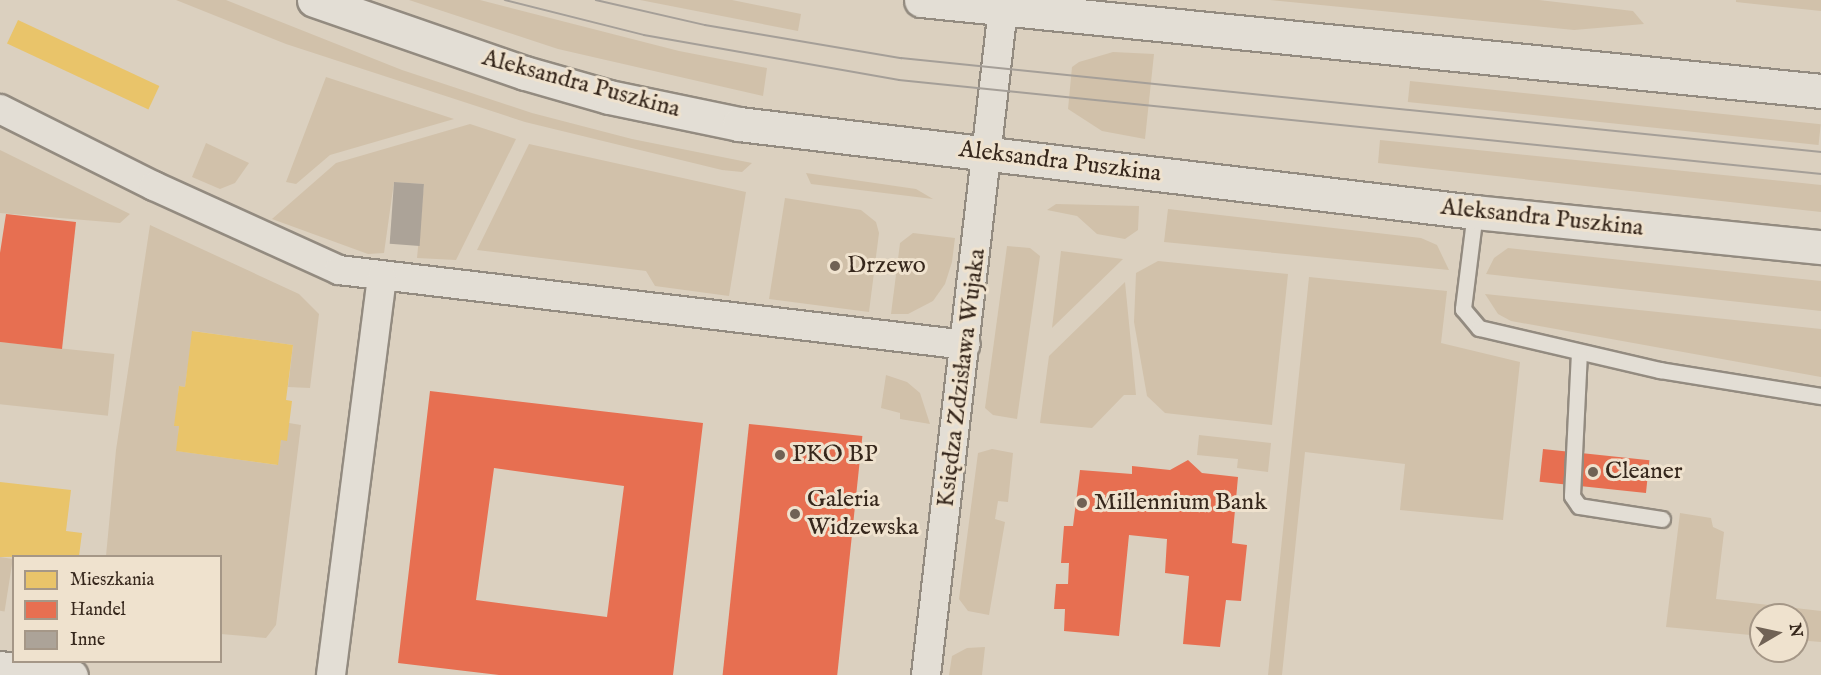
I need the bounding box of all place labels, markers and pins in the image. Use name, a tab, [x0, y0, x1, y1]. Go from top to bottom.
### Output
place label: Drzewo	[847, 252, 926, 280]
marker: Drzewo	[828, 259, 842, 273]
place label: PKO BP	[792, 441, 878, 469]
marker: PKO BP	[773, 448, 787, 462]
place label: Cleaner	[1605, 458, 1683, 486]
marker: Cleaner	[1586, 465, 1600, 479]
place label: Galeria Widzewska	[807, 486, 919, 542]
place label: Millennium Bank	[1094, 489, 1267, 517]
marker: Millennium Bank	[1075, 496, 1089, 510]
marker: Galeria Widzewska	[788, 507, 802, 521]

